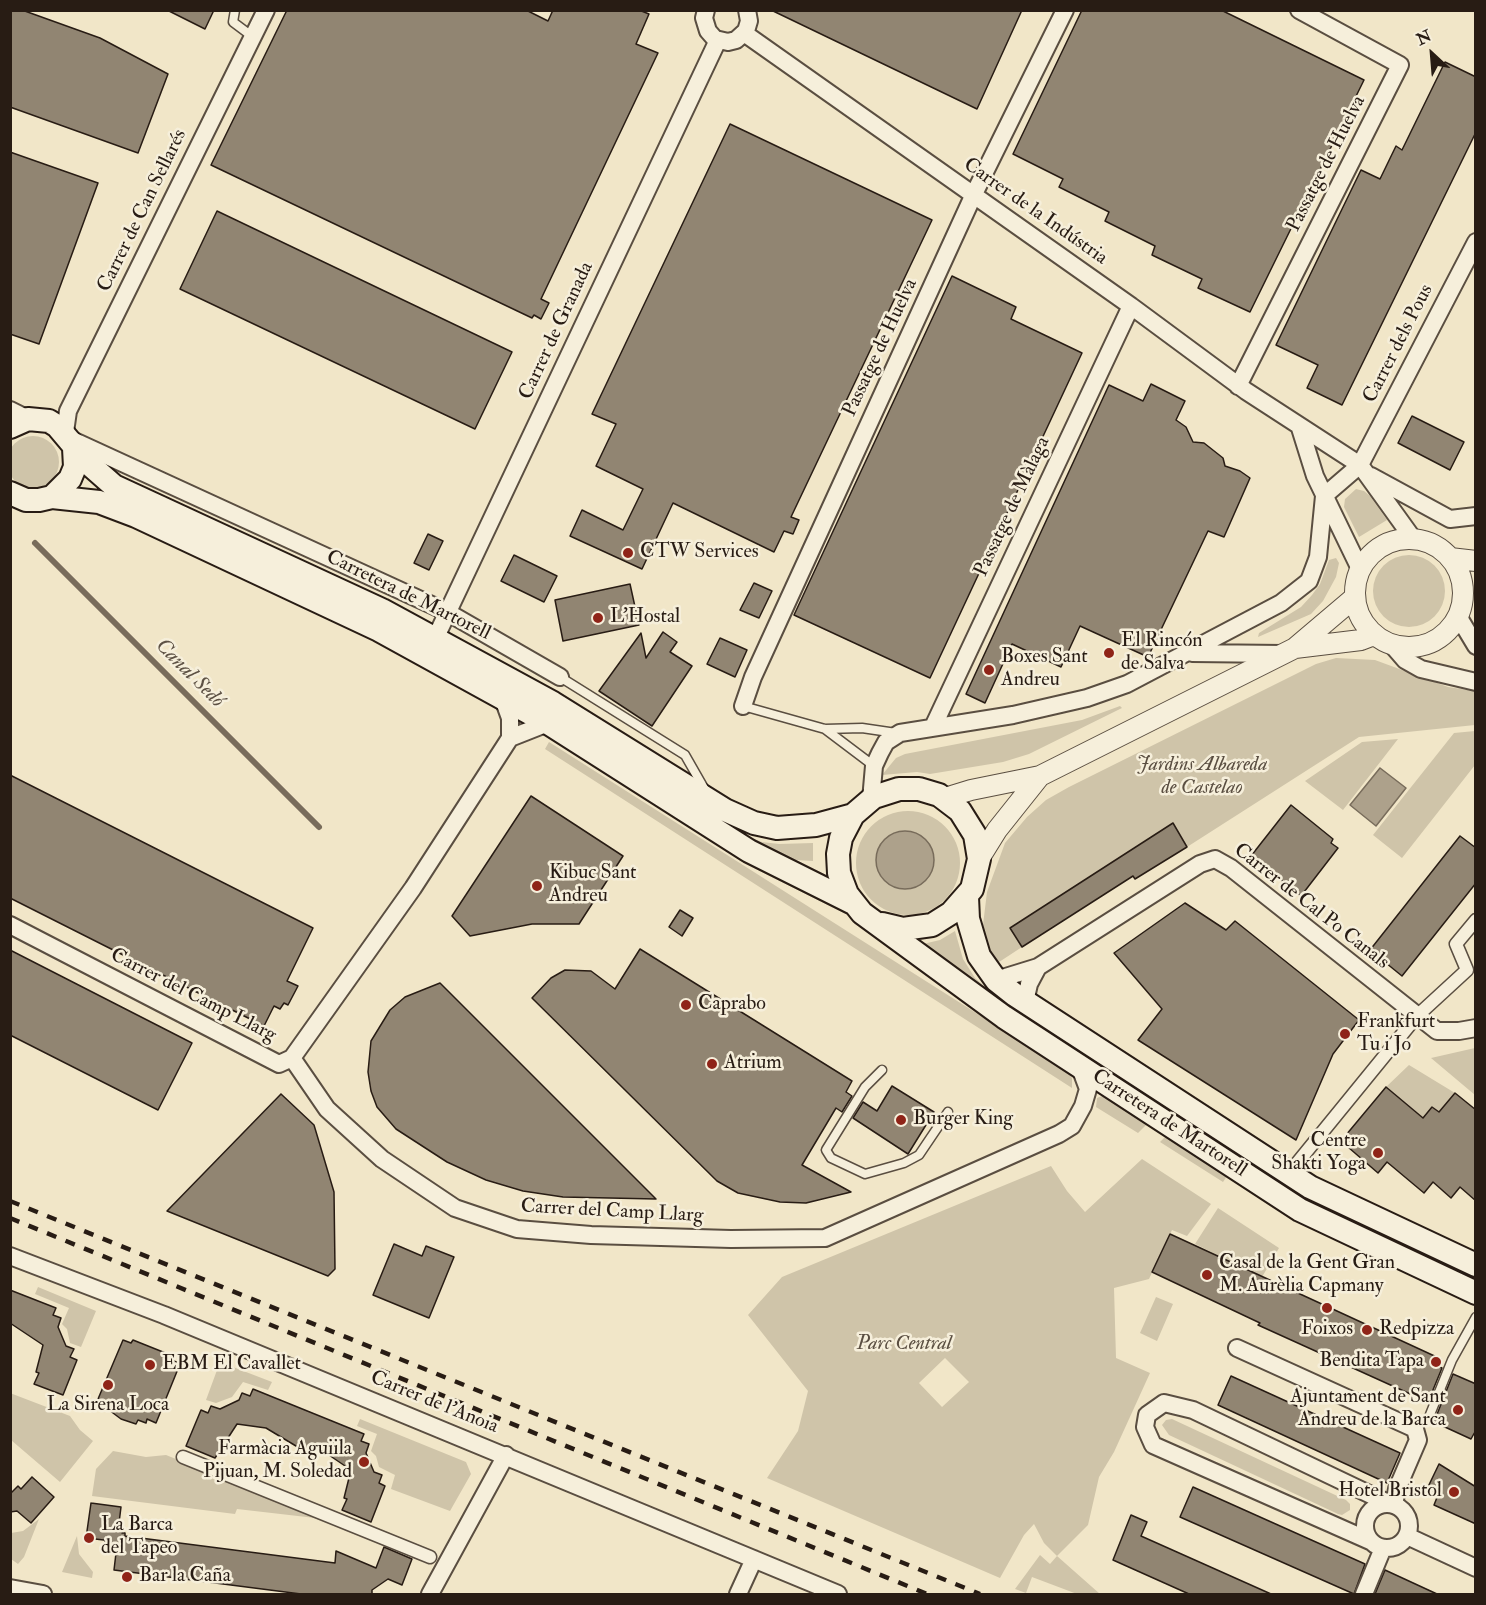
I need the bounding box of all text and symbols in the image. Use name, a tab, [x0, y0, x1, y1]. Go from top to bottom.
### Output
north arrow	[1402, 24, 1462, 84]
text: N	[1413, 26, 1435, 50]
street label: Passatge de Huelva	[1282, 92, 1372, 236]
street label: Carrer de Can Sellarés	[93, 126, 193, 296]
street label: Carrer de la Indústria	[958, 153, 1112, 271]
street label: Carrer de Granada	[515, 258, 599, 404]
street label: Passatge de Huelva	[839, 275, 923, 421]
street label: Carrer dels Pous	[1359, 281, 1439, 407]
street label: Passatge de Màlaga	[970, 433, 1056, 581]
place label: CTW Services	[640, 541, 759, 565]
street label: Carretera de Martorell	[322, 546, 494, 646]
marker: CTW Services	[621, 546, 635, 560]
place label: L'Hostal	[610, 606, 680, 630]
marker: L'Hostal	[591, 611, 605, 625]
place label: El Rincón de Salva	[1121, 630, 1203, 677]
water label: Canal Sedó	[149, 634, 229, 714]
place label: Boxes Sant Andreu	[1001, 646, 1088, 693]
marker: El Rincón de Salva	[1102, 646, 1116, 660]
marker: Boxes Sant Andreu	[982, 663, 996, 677]
park label: Jardins Albareda de Castelao	[1136, 754, 1268, 801]
street label: Carrer de Cal Po Canals	[1229, 839, 1393, 975]
place label: Kibuc Sant Andreu	[549, 862, 637, 909]
marker: Kibuc Sant Andreu	[530, 879, 544, 893]
street label: Carrer del Camp Llarg	[106, 944, 280, 1048]
place label: Caprabo	[698, 993, 766, 1017]
marker: Caprabo	[679, 998, 693, 1012]
place label: Frankfurt Tu i Jo	[1357, 1011, 1435, 1058]
marker: Frankfurt Tu i Jo	[1338, 1027, 1352, 1041]
place label: Atrium	[724, 1052, 782, 1076]
marker: Atrium	[705, 1057, 719, 1071]
street label: Carretera de Martorell	[1087, 1065, 1251, 1183]
place label: Burger King	[913, 1108, 1013, 1132]
marker: Burger King	[894, 1113, 908, 1127]
place label: Centre Shakti Yoga	[1271, 1130, 1366, 1177]
marker: Centre Shakti Yoga	[1371, 1146, 1385, 1160]
street label: Carrer del Camp Llarg	[520, 1195, 704, 1229]
place label: Casal de la Gent Gran M. Aurèlia Capmany	[1219, 1252, 1395, 1299]
marker: Casal de la Gent Gran M. Aurèlia Capmany	[1200, 1268, 1214, 1282]
marker: Foixos	[1320, 1301, 1334, 1315]
place label: Foixos	[1301, 1318, 1353, 1342]
place label: Redpizza	[1379, 1318, 1454, 1342]
marker: Redpizza	[1360, 1323, 1374, 1337]
park label: Parc Central	[856, 1333, 952, 1357]
place label: Bendita Tapa	[1319, 1350, 1424, 1374]
place label: EBM El Cavallet	[162, 1353, 301, 1377]
marker: Bendita Tapa	[1429, 1355, 1443, 1369]
marker: EBM El Cavallet	[143, 1358, 157, 1372]
street label: Carrer de l'Anoia	[367, 1366, 501, 1440]
marker: La Sirena Loca	[101, 1378, 115, 1392]
place label: Ajuntament de Sant Andreu de la Barca	[1290, 1386, 1446, 1433]
place label: La Sirena Loca	[47, 1394, 169, 1418]
marker: Ajuntament de Sant Andreu de la Barca	[1451, 1403, 1465, 1417]
place label: Farmàcia Aguiila Pijuan, M. Soledad	[203, 1438, 352, 1485]
marker: Farmàcia Aguiila Pijuan, M. Soledad	[357, 1455, 371, 1469]
place label: Hotel Bristol	[1338, 1480, 1442, 1504]
marker: Hotel Bristol	[1447, 1485, 1461, 1499]
place label: La Barca del Tapeo	[101, 1514, 177, 1561]
marker: La Barca del Tapeo	[82, 1531, 96, 1545]
place label: Bar la Caña	[139, 1565, 231, 1589]
marker: Bar la Caña	[120, 1570, 134, 1584]

